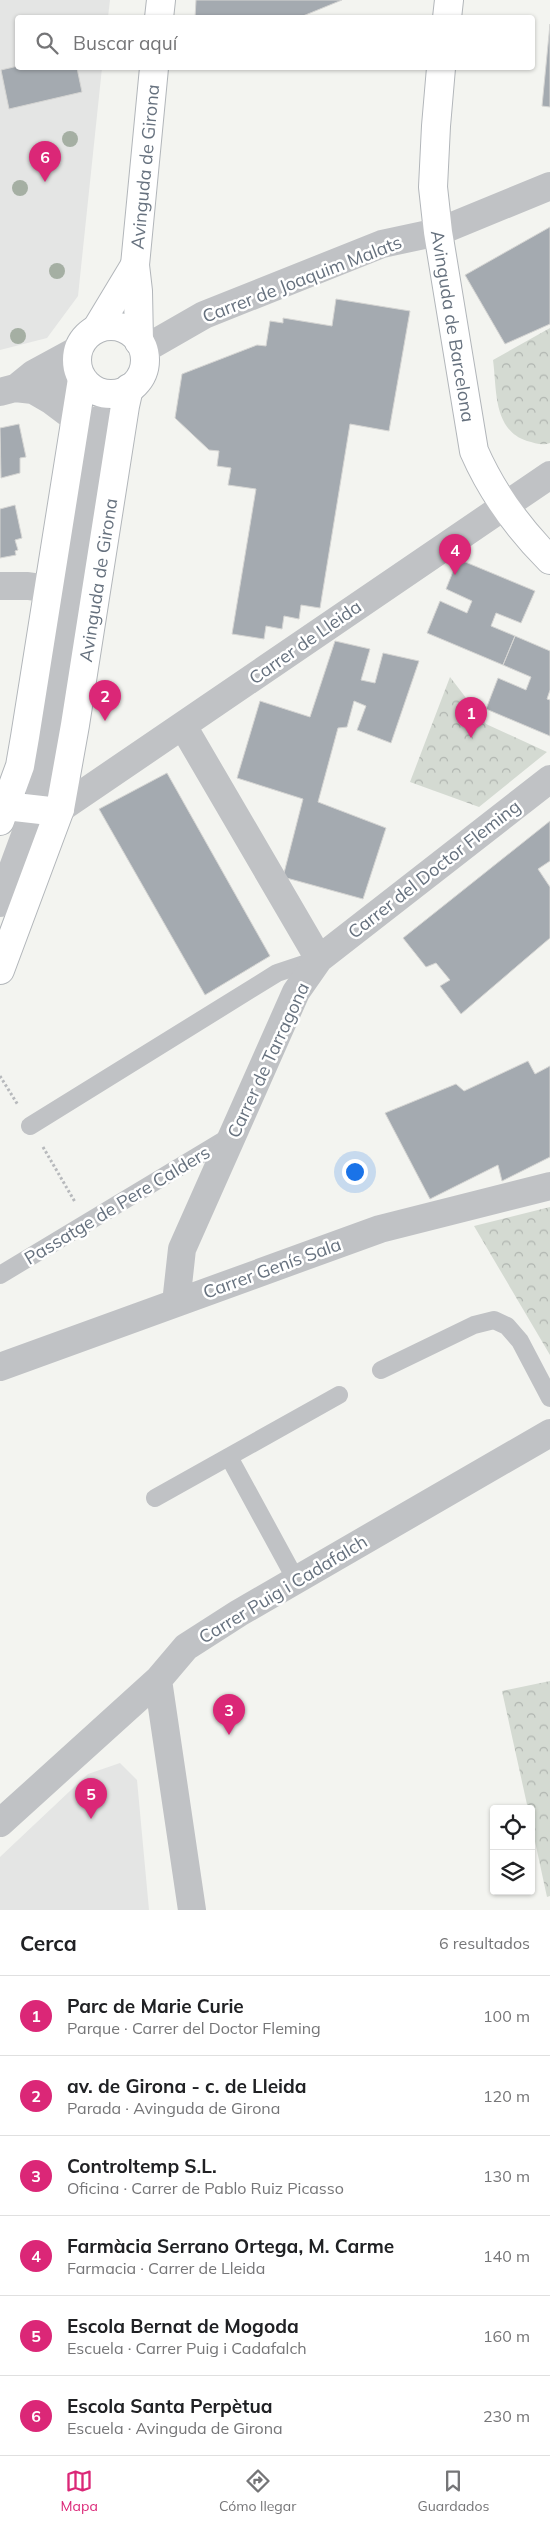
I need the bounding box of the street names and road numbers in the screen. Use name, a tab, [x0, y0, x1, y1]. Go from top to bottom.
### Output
street label: Avinguda de Girona	[125, 83, 164, 250]
street label: Avinguda de Barcelona	[426, 229, 481, 424]
street label: Carrer de Joaquim Malats	[199, 230, 405, 328]
street label: Avinguda de Girona	[74, 496, 122, 664]
street label: Carrer de Lleida	[244, 595, 366, 689]
street label: Carrer del Doctor Fleming	[343, 795, 525, 943]
street label: Carrer de Tarragona	[222, 979, 314, 1141]
street label: Passatge de Pere Calders	[20, 1140, 214, 1270]
street label: Carrer Genís Sala	[200, 1232, 344, 1304]
street label: Carrer Puig i Cadafalch	[195, 1530, 371, 1648]

